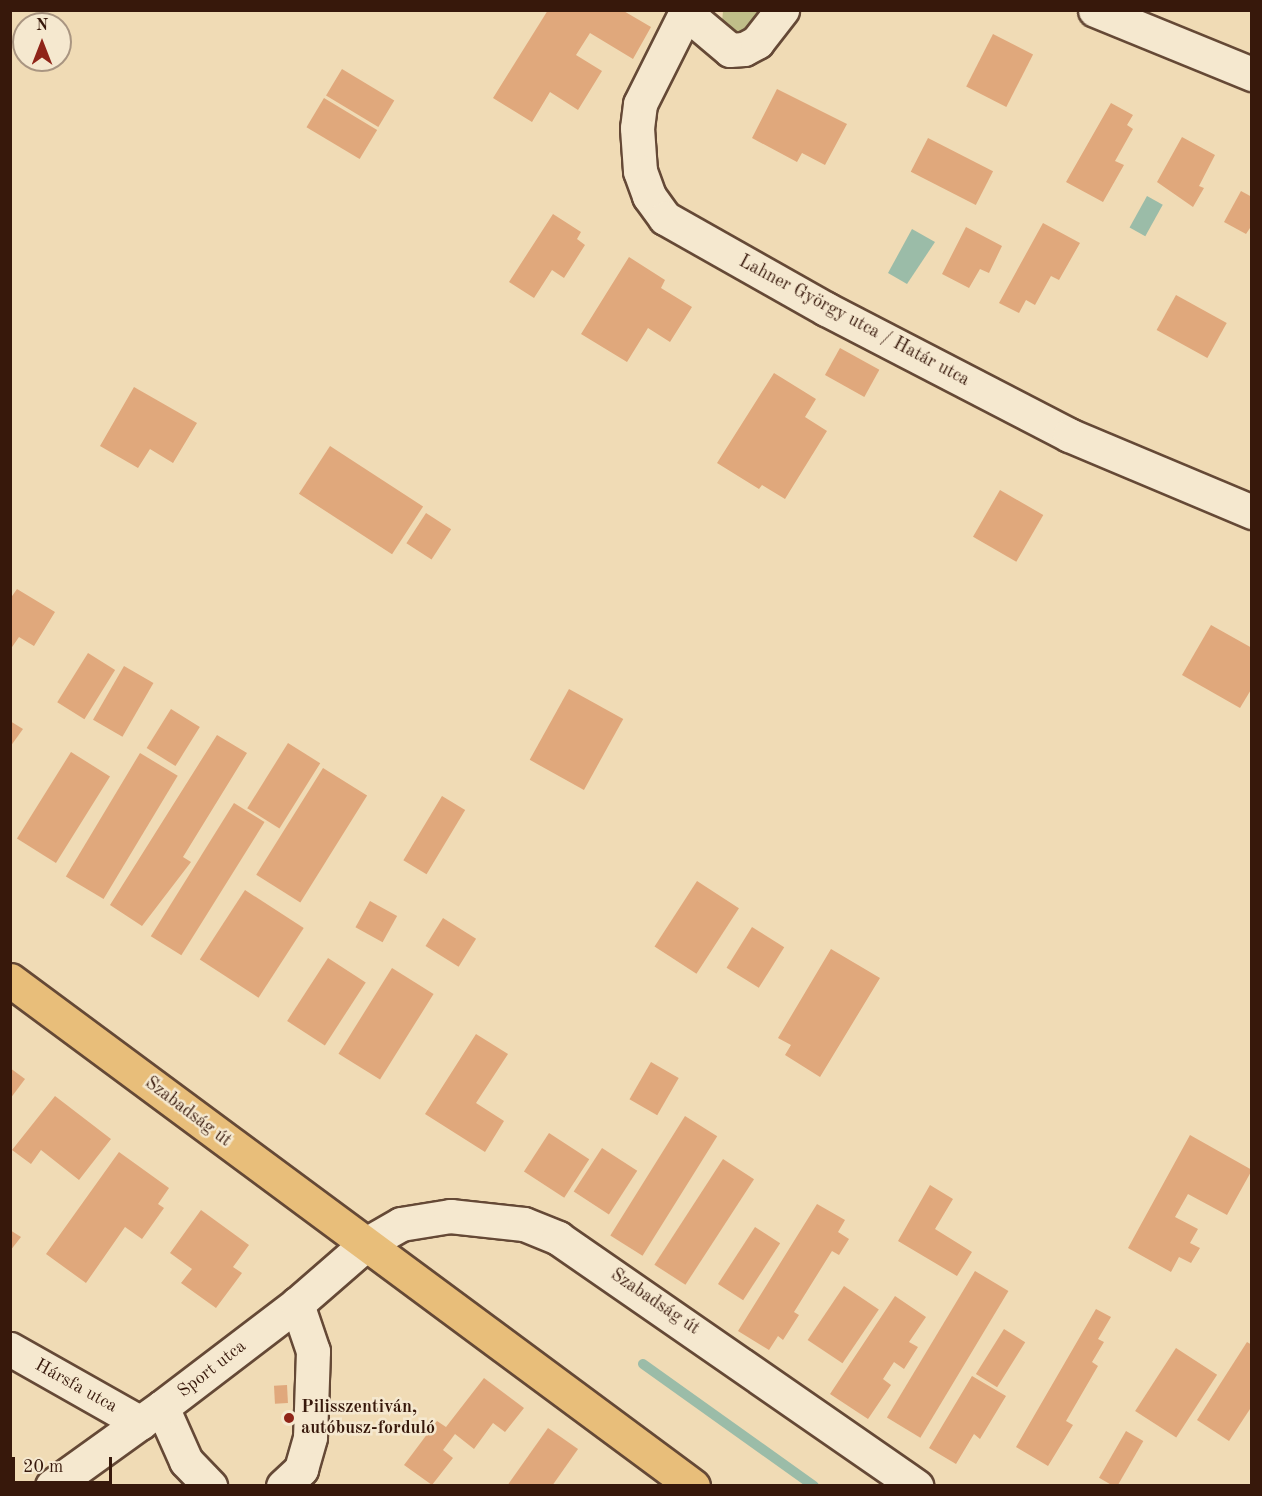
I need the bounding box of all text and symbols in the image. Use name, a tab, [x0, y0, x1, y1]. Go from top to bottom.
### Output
north arrow	[12, 12, 72, 72]
text: N	[36, 18, 48, 34]
street label: Lahner György utca / Határ utca	[735, 251, 973, 391]
street label: Szabadság út	[140, 1072, 236, 1152]
street label: Szabadság út	[606, 1264, 704, 1340]
street label: Sport utca	[174, 1336, 250, 1402]
street label: Hársfa utca	[31, 1355, 121, 1417]
place label: Pilisszentiván, autóbusz-forduló	[301, 1397, 435, 1440]
marker: Pilisszentiván, autóbusz-forduló	[282, 1411, 296, 1425]
scale bar	[15, 1445, 116, 1483]
text: 20 m	[23, 1458, 63, 1476]

